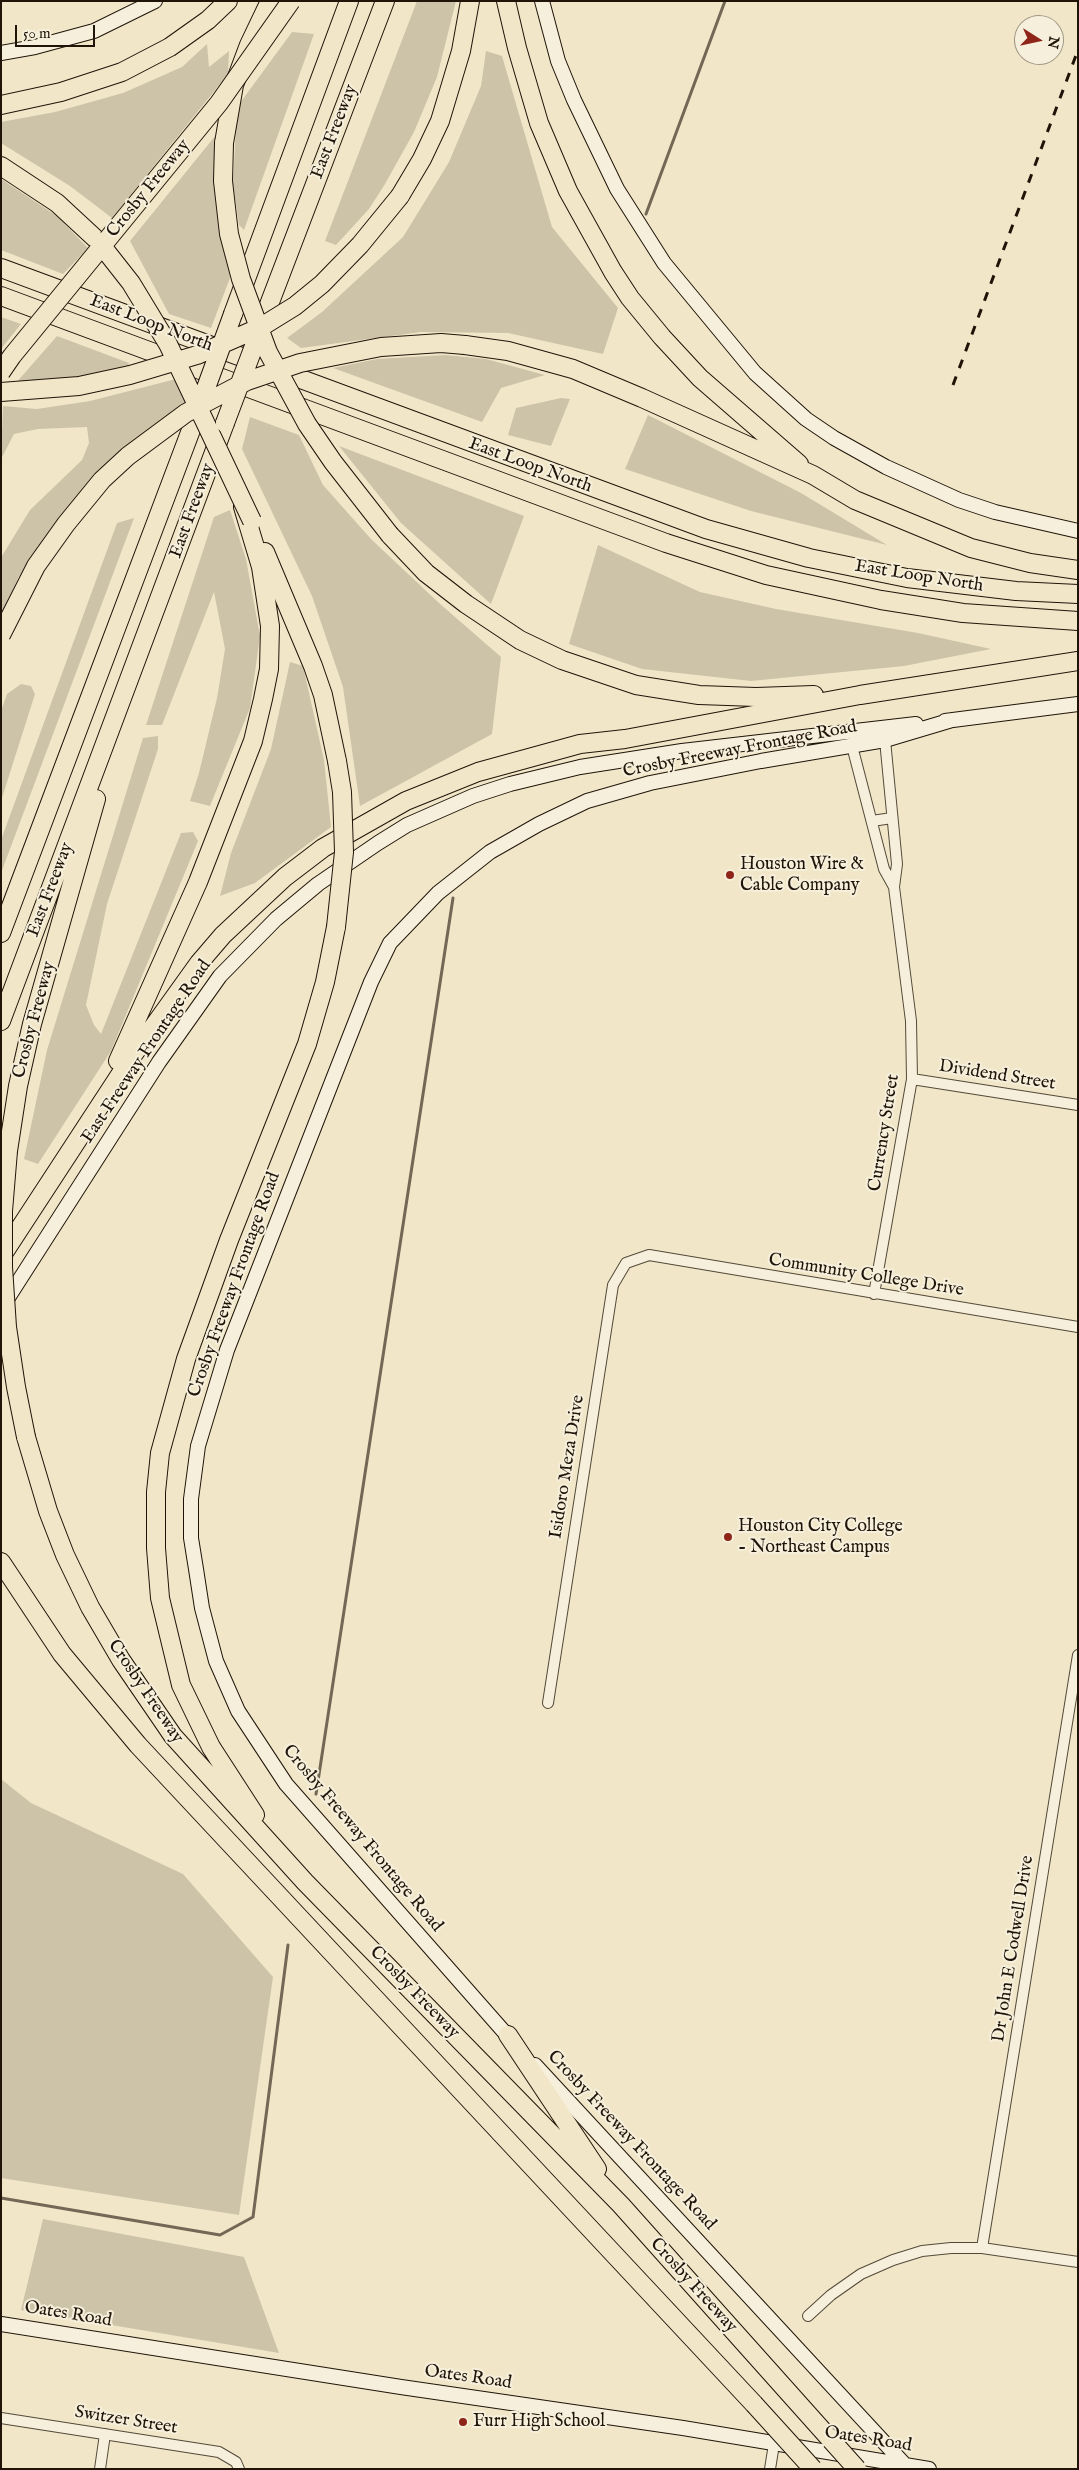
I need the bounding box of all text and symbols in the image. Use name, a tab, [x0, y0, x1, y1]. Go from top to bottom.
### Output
scale bar	[18, 15, 98, 47]
north arrow	[1014, 15, 1064, 65]
text: 50 m	[23, 24, 51, 43]
text: N	[1043, 35, 1063, 50]
street label: East Freeway	[307, 82, 363, 182]
street label: Crosby Freeway	[103, 135, 195, 243]
street label: East Loop North	[87, 291, 215, 357]
street label: East Loop North	[465, 434, 595, 498]
street label: East Freeway	[166, 461, 220, 561]
street label: East Loop North	[853, 556, 985, 598]
street label: Crosby Freeway Frontage Road	[621, 717, 859, 783]
street label: East Freeway	[23, 840, 79, 940]
place label: Houston Wire & Cable Company	[740, 854, 864, 896]
marker: Houston Wire & Cable Company	[724, 869, 736, 881]
street label: East Freeway Frontage Road	[77, 956, 217, 1148]
street label: Crosby Freeway	[9, 959, 61, 1081]
street label: Dividend Street	[937, 1056, 1057, 1096]
street label: Currency Street	[865, 1073, 905, 1193]
street label: Crosby Freeway Frontage Road	[184, 1170, 286, 1400]
street label: Community College Drive	[767, 1250, 965, 1302]
street label: Isidoro Meza Drive	[546, 1394, 590, 1540]
place label: Houston City College - Northeast Campus	[738, 1516, 903, 1558]
marker: Houston City College - Northeast Campus	[722, 1531, 734, 1543]
street label: Crosby Freeway	[102, 1636, 188, 1748]
street label: Crosby Freeway Frontage Road	[277, 1741, 447, 1937]
street label: Dr John E Codwell Drive	[989, 1854, 1039, 2044]
street label: Crosby Freeway	[364, 1942, 464, 2044]
street label: Crosby Freeway Frontage Road	[542, 2047, 720, 2235]
street label: Crosby Freeway	[645, 2234, 741, 2338]
street label: Oates Road	[23, 2297, 113, 2333]
street label: Oates Road	[423, 2361, 513, 2395]
street label: Switzer Street	[73, 2402, 179, 2440]
place label: Furr High School	[473, 2411, 605, 2433]
marker: Furr High School	[457, 2416, 469, 2428]
street label: Oates Road	[823, 2422, 913, 2458]

